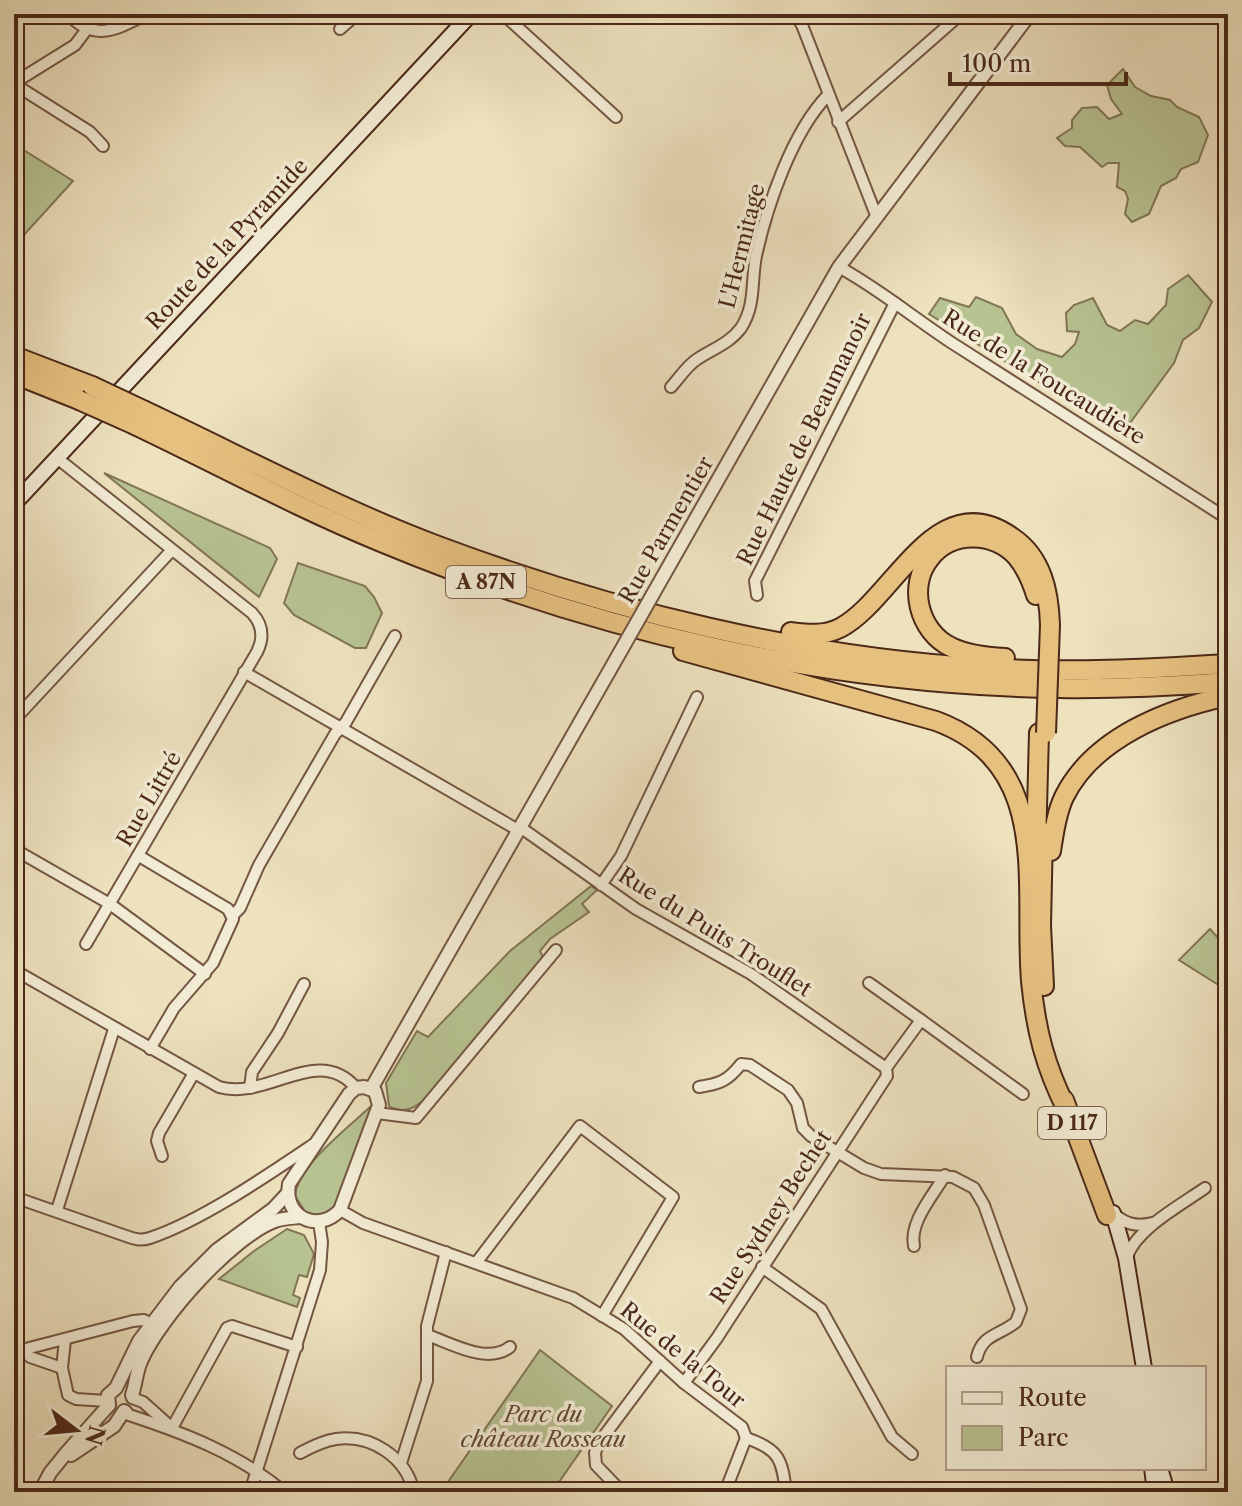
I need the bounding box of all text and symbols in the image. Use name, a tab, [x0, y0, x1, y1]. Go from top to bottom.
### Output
scale bar	[950, 36, 1126, 86]
text: 100 m	[962, 49, 1031, 78]
street label: Route de la Pyramide	[140, 153, 314, 335]
street label: L'Hermitage	[713, 181, 771, 311]
street label: Rue de la Foucaudière	[938, 304, 1150, 450]
street label: Rue Haute de Beaumanoir	[731, 308, 877, 570]
street label: Rue Parmentier	[613, 452, 719, 608]
road number: A 87N	[446, 566, 526, 598]
street label: Rue Littré	[111, 746, 187, 852]
street label: Rue du Puits Trouflet	[613, 861, 817, 1003]
road number: D 117	[1038, 1107, 1106, 1139]
street label: Rue Sydney Bechet	[705, 1125, 837, 1309]
street label: Rue de la Tour	[615, 1296, 751, 1414]
legend	[946, 1366, 1206, 1470]
text: Route	[1018, 1383, 1087, 1412]
north arrow	[36, 1390, 116, 1470]
park label: Parc du château Rosseau	[460, 1401, 627, 1453]
text: N	[79, 1422, 110, 1448]
text: Parc	[1018, 1423, 1069, 1452]

